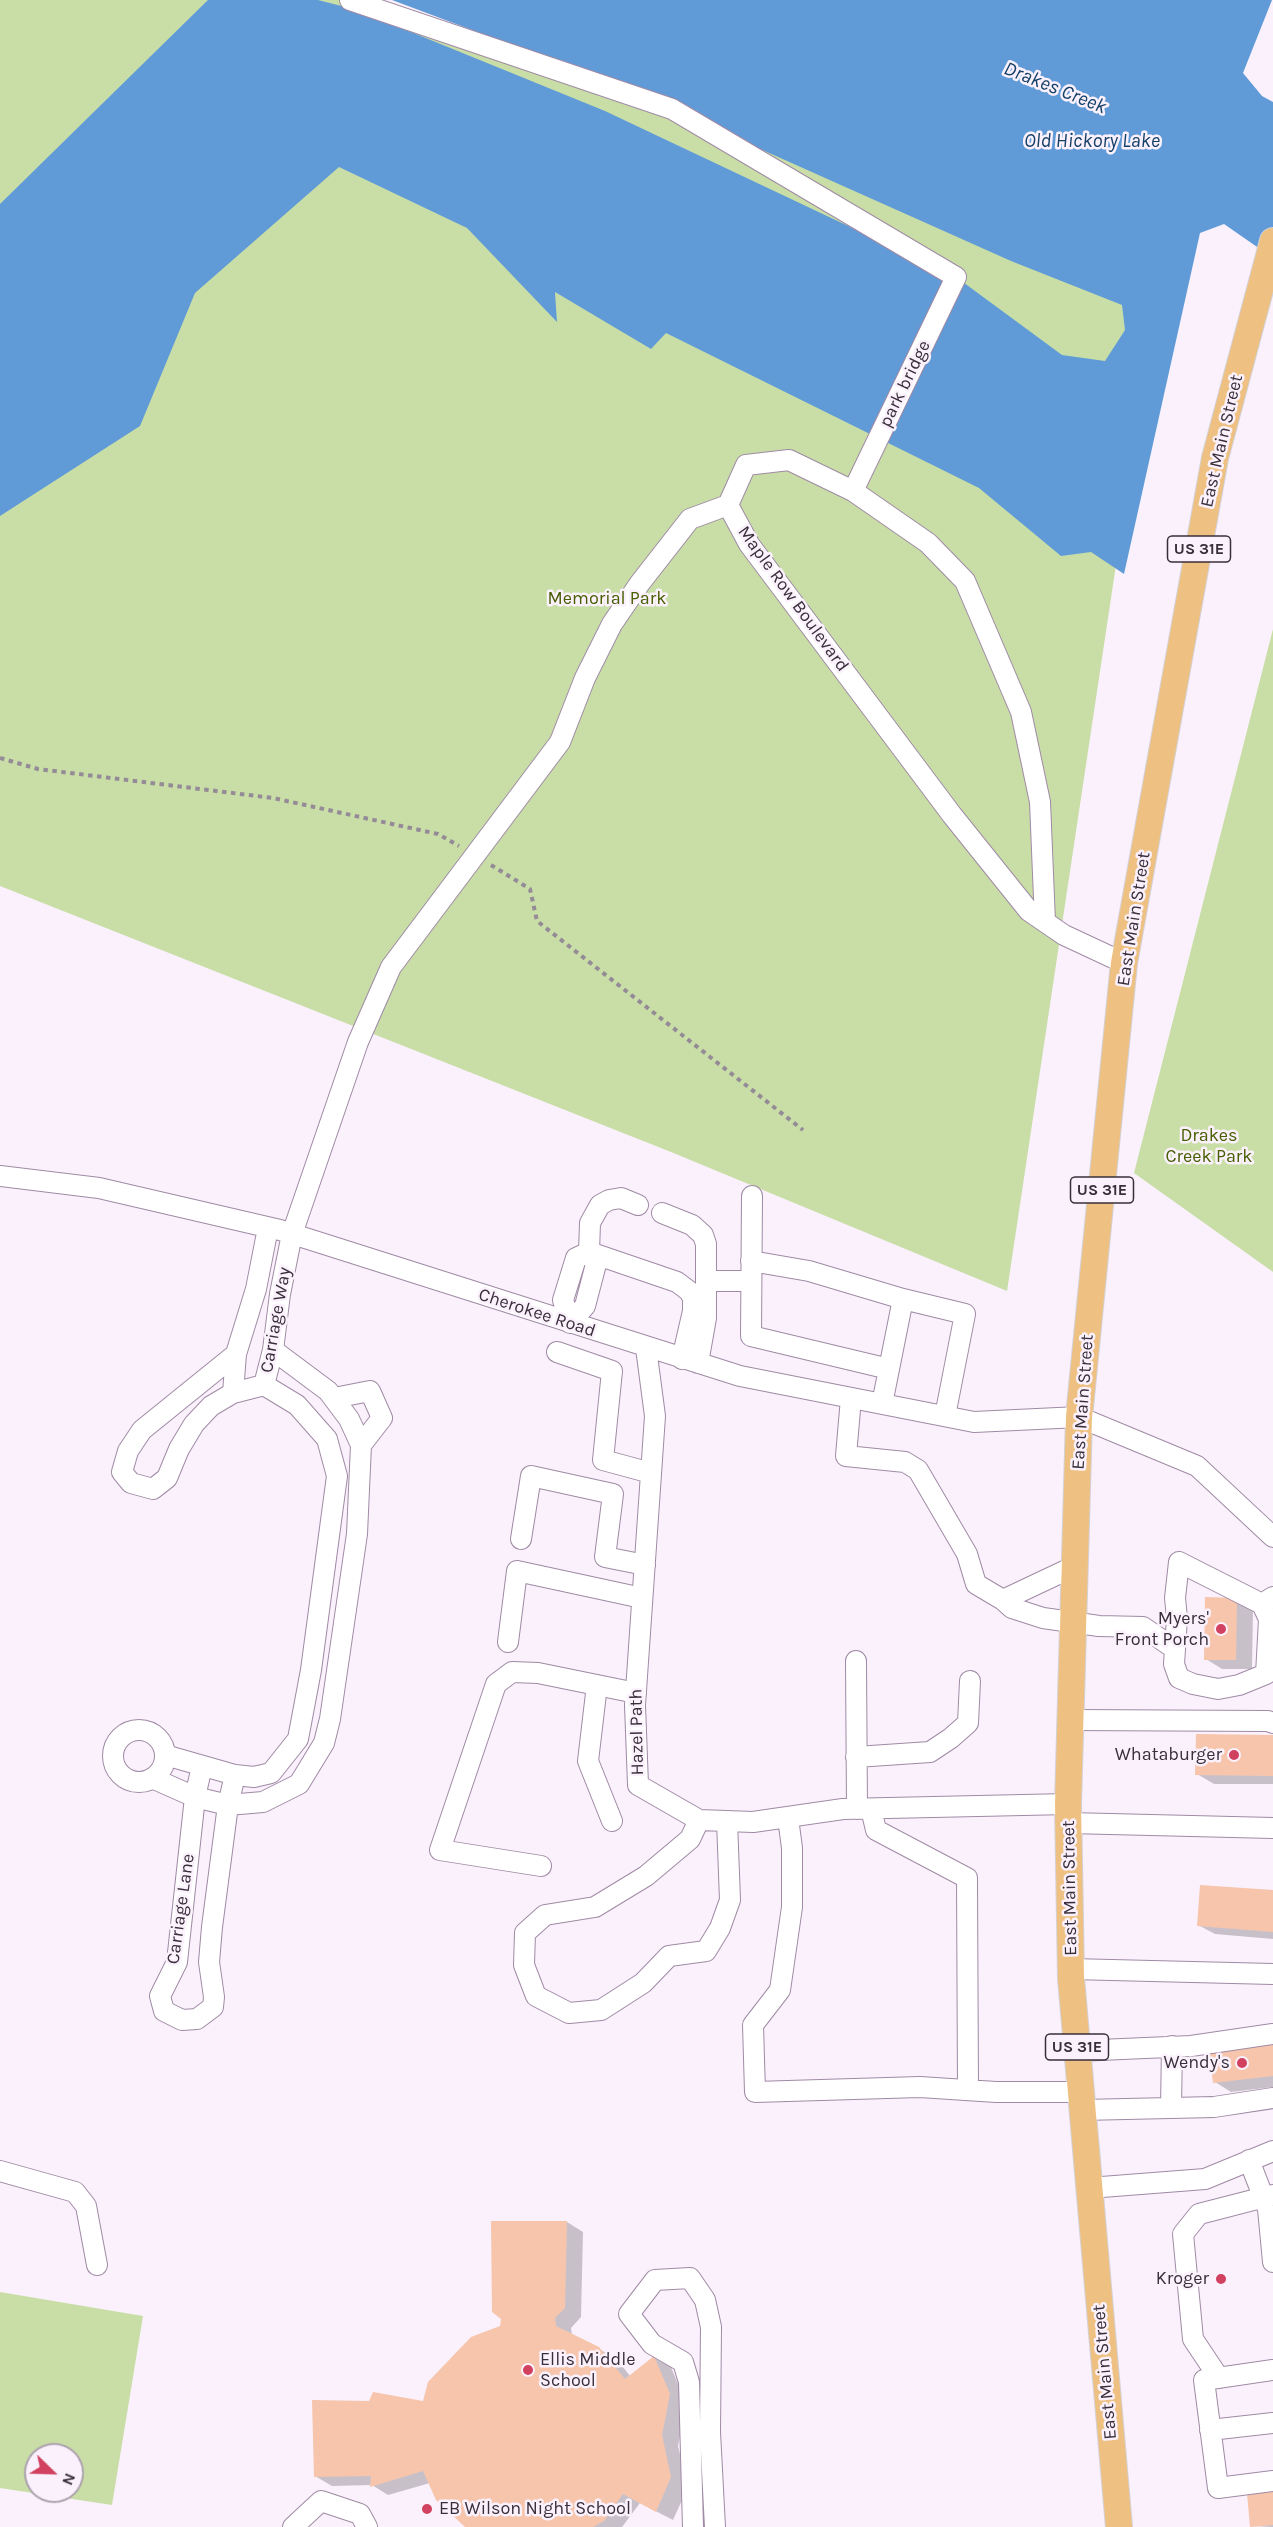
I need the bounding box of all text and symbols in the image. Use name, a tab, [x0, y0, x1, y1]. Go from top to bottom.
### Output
water label: Drakes Creek	[1000, 57, 1110, 119]
water label: Old Hickory Lake	[1024, 129, 1160, 153]
street label: park bridge	[875, 337, 935, 431]
street label: East Main Street	[1196, 373, 1248, 509]
street label: Maple Row Boulevard	[733, 522, 853, 676]
road number: US 31E	[1168, 536, 1230, 562]
park label: Memorial Park	[548, 588, 666, 610]
street label: East Main Street	[1113, 850, 1155, 988]
park label: Drakes Creek Park	[1166, 1125, 1252, 1168]
road number: US 31E	[1070, 1177, 1134, 1203]
street label: Carriage Way	[256, 1266, 296, 1374]
street label: Cherokee Road	[476, 1284, 598, 1342]
street label: East Main Street	[1067, 1334, 1099, 1470]
place label: Myers' Front Porch	[1115, 1608, 1209, 1650]
marker: Myers' Front Porch	[1214, 1622, 1228, 1636]
street label: Hazel Path	[625, 1689, 649, 1775]
place label: Whataburger	[1115, 1744, 1222, 1766]
marker: Whataburger	[1227, 1748, 1241, 1762]
street label: East Main Street	[1058, 1820, 1082, 1956]
street label: Carriage Lane	[163, 1852, 199, 1966]
road number: US 31E	[1046, 2034, 1108, 2060]
place label: Wendy's	[1163, 2052, 1230, 2074]
marker: Wendy's	[1235, 2056, 1249, 2070]
place label: Kroger	[1156, 2268, 1209, 2290]
marker: Kroger	[1214, 2272, 1228, 2286]
street label: East Main Street	[1088, 2304, 1122, 2440]
place label: Ellis Middle School	[540, 2349, 636, 2392]
marker: Ellis Middle School	[521, 2363, 535, 2377]
north arrow	[24, 2443, 84, 2503]
text: N	[58, 2470, 80, 2488]
place label: EB Wilson Night School	[439, 2498, 631, 2520]
marker: EB Wilson Night School	[420, 2502, 434, 2516]

